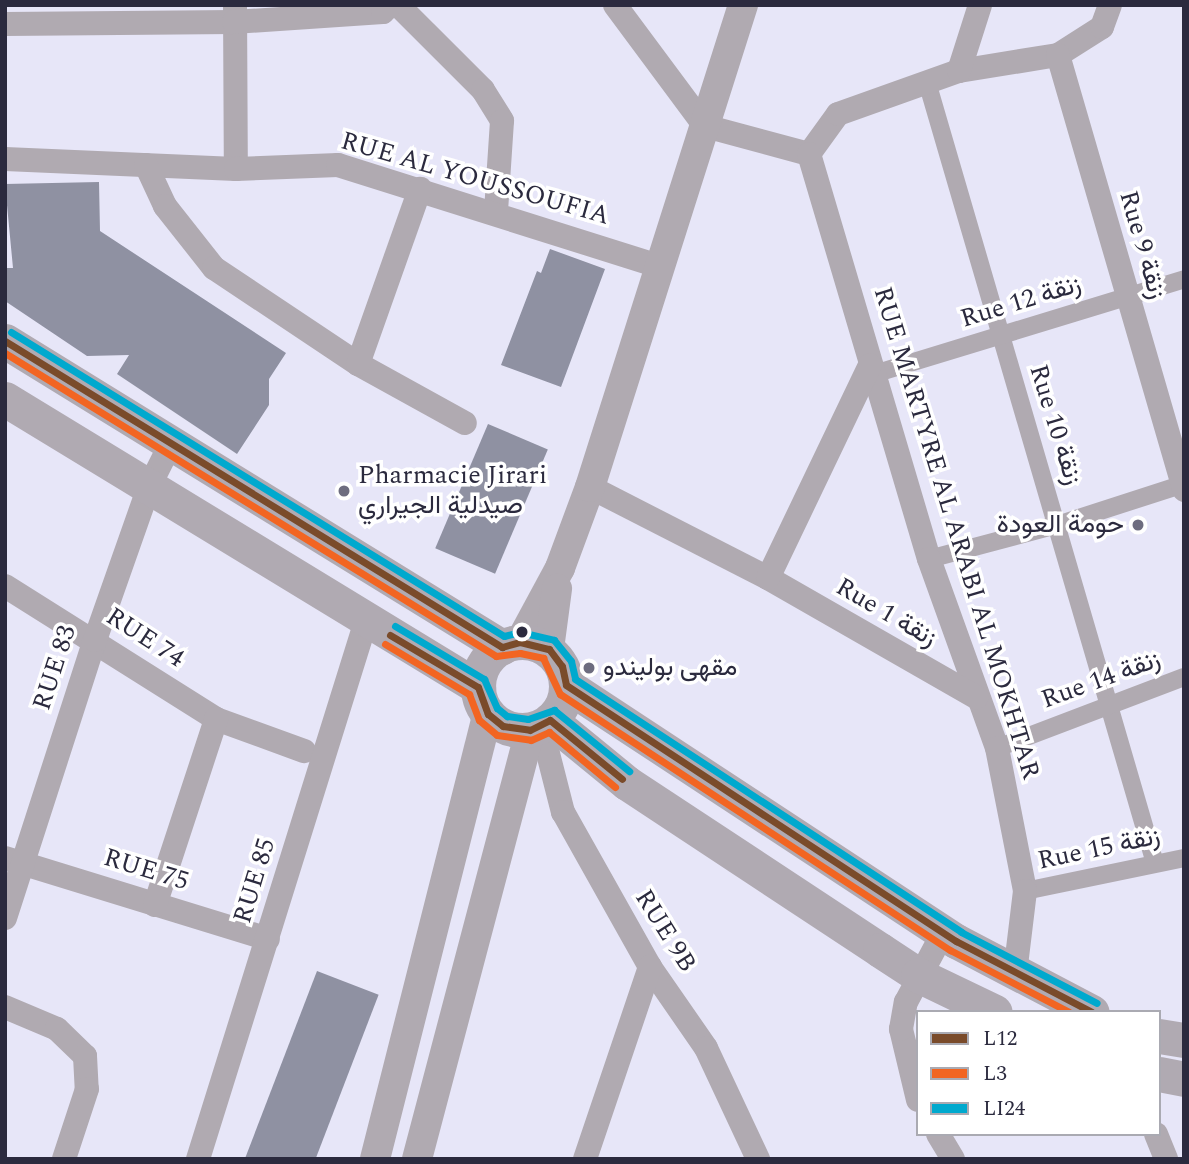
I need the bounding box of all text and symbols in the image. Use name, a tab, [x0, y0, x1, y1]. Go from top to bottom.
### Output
street label: RUE AL YOUSSOUFIA	[337, 126, 613, 232]
street label: Rue 9 زنقة	[1112, 187, 1172, 303]
street label: Rue 12 زنقة	[957, 269, 1085, 335]
street label: RUE MARTYRE AL ARABI AL MOKHTAR	[866, 283, 1046, 783]
street label: Rue 10 زنقة	[1022, 361, 1088, 489]
place label: Pharmacie Jirari صيدلية الجيراري	[358, 460, 547, 522]
marker: Pharmacie Jirari صيدلية الجيراري	[336, 483, 352, 499]
place label: حومة العودة	[997, 509, 1124, 541]
marker: حومة العودة	[1130, 517, 1146, 533]
street label: Rue 1 زنقة	[830, 572, 942, 654]
street label: RUE 74	[100, 601, 190, 675]
street label: RUE 83	[27, 622, 83, 714]
unlabelled marker	[515, 625, 529, 639]
street label: Rue 14 زنقة	[1037, 644, 1165, 716]
place label: مقهى بوليندو	[603, 652, 737, 684]
marker: مقهى بوليندو	[581, 660, 597, 676]
street label: Rue 15 زنقة	[1035, 821, 1163, 877]
street label: RUE 85	[227, 835, 283, 927]
street label: RUE 75	[100, 842, 192, 898]
street label: RUE 9B	[628, 884, 702, 978]
legend	[916, 1010, 1161, 1136]
text: L12	[983, 1023, 1017, 1055]
text: L3	[983, 1058, 1007, 1090]
text: LI24	[983, 1093, 1025, 1125]

